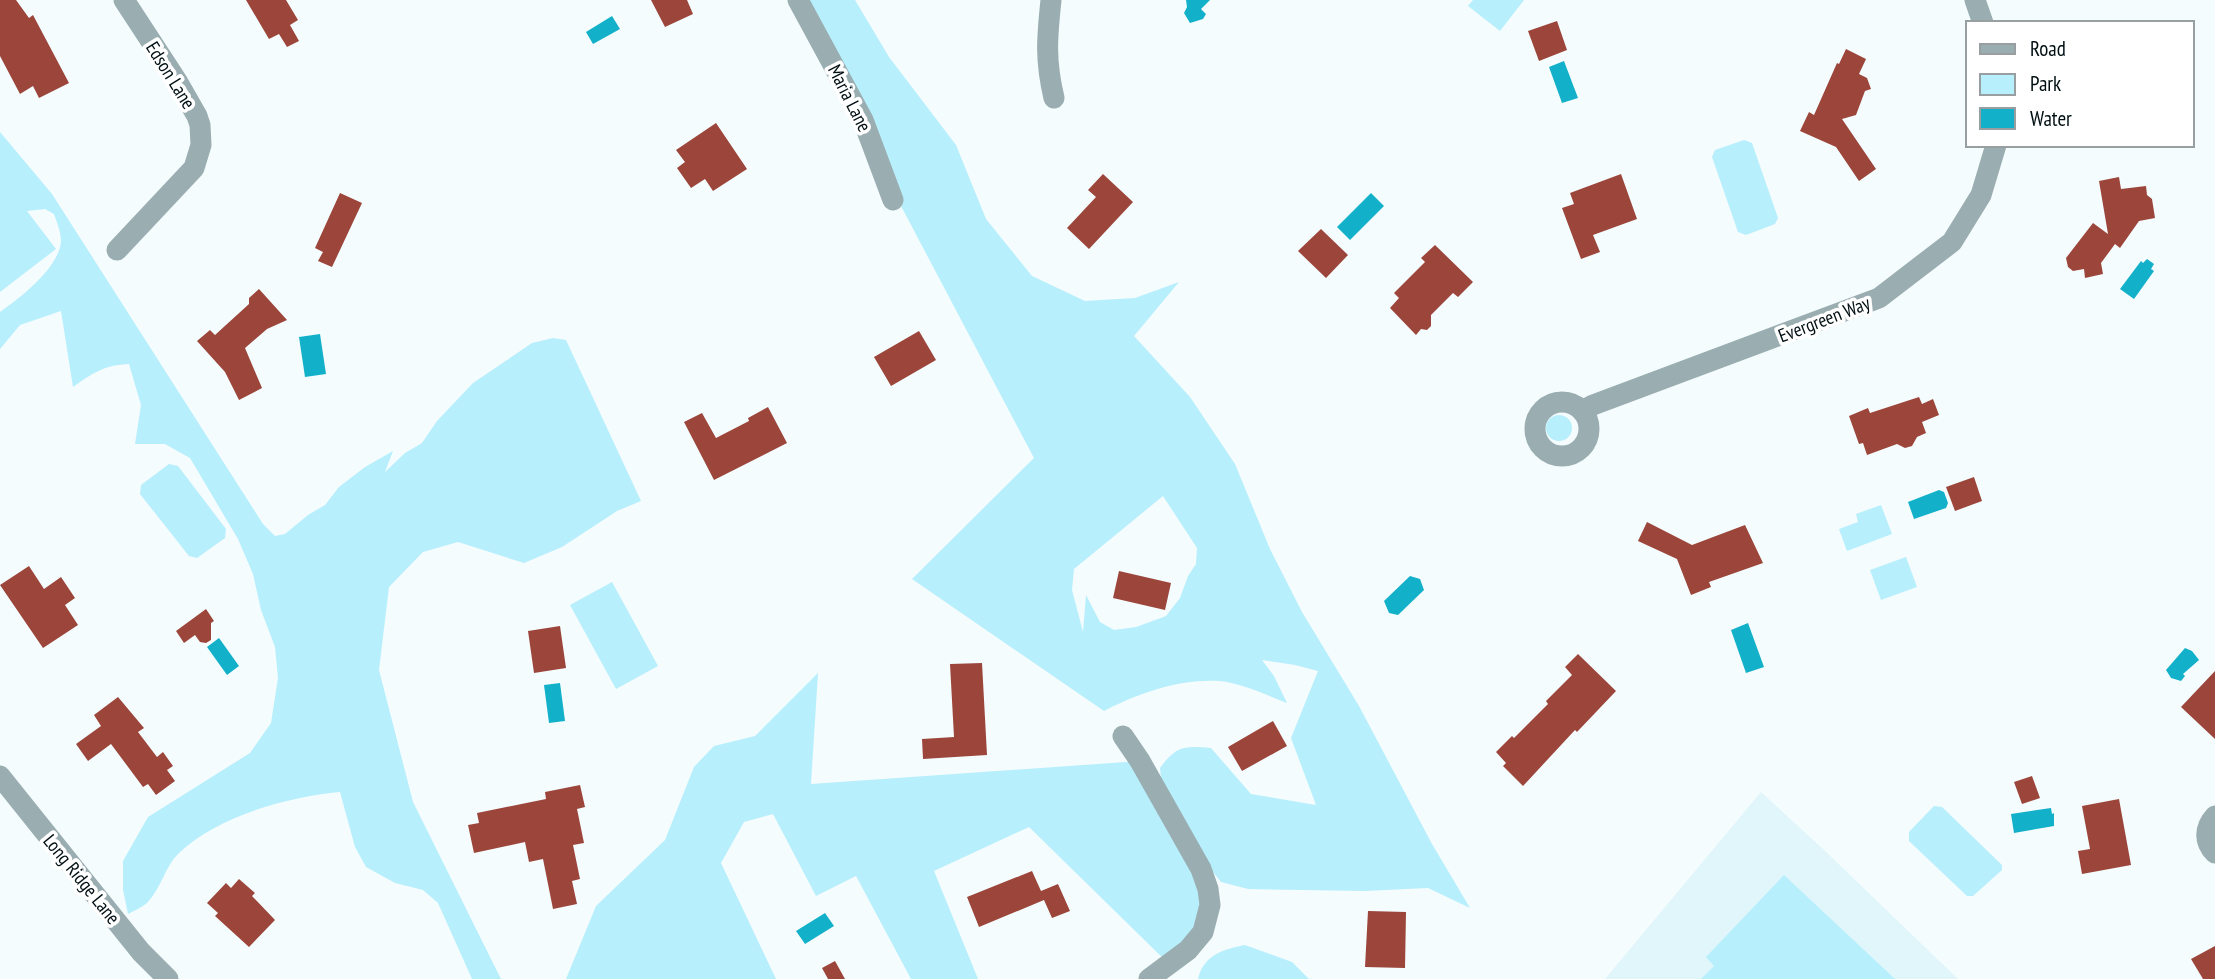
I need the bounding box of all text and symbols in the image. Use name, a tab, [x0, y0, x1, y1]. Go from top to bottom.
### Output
legend	[1966, 21, 2194, 147]
text: Road	[2030, 35, 2066, 62]
street label: Edson Lane	[141, 37, 201, 113]
street label: Maria Lane	[823, 60, 877, 136]
text: Park	[2030, 70, 2061, 97]
text: Water	[2030, 105, 2072, 132]
street label: Evergreen Way	[1775, 290, 1874, 347]
street label: Long Ridge Lane	[38, 829, 126, 929]

